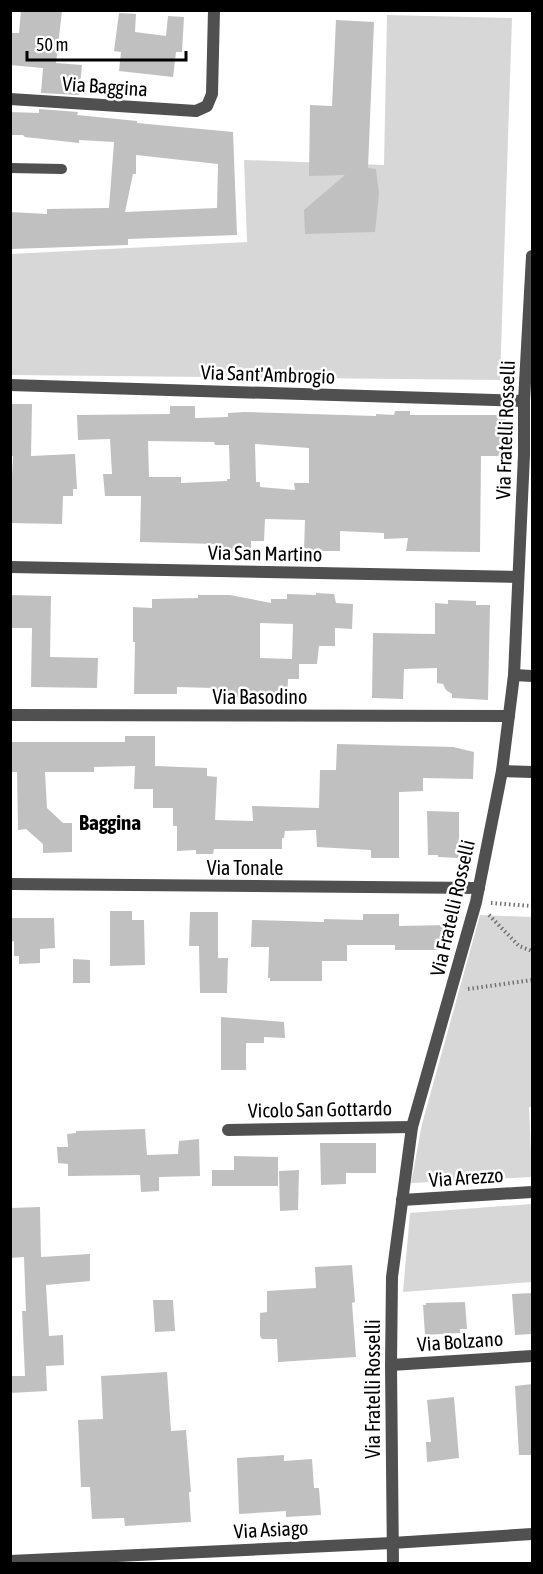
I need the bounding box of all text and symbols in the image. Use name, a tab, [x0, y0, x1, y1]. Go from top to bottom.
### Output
scale bar	[27, 24, 186, 62]
text: 50 m	[36, 34, 68, 55]
street label: Via Baggina	[61, 72, 149, 100]
street label: Via Sant'Ambrogio	[200, 360, 336, 388]
street label: Via Fratelli Rosselli	[491, 360, 519, 500]
street label: Via San Martino	[208, 541, 322, 565]
street label: Via Basodino	[213, 685, 307, 708]
district label: Baggina	[79, 810, 141, 834]
street label: Via Fratelli Rosselli	[425, 838, 479, 978]
street label: Via Tonale	[207, 856, 283, 879]
street label: Vicolo San Gottardo	[248, 1096, 392, 1122]
street label: Via Arezzo	[428, 1163, 504, 1191]
street label: Via Fratelli Rosselli	[361, 1319, 384, 1459]
street label: Via Bolzano	[416, 1327, 504, 1355]
street label: Via Asiago	[233, 1516, 309, 1542]

